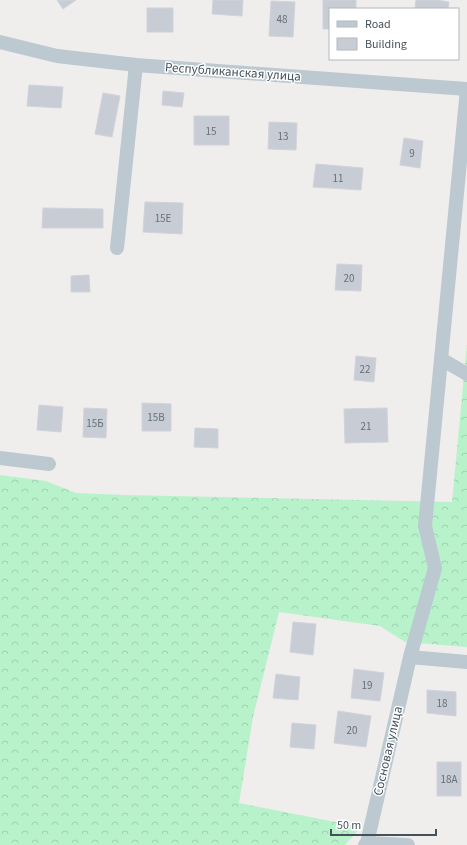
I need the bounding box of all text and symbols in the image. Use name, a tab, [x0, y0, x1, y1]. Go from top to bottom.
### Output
legend	[329, 8, 459, 60]
house number: 48	[277, 12, 288, 27]
text: Road	[365, 16, 391, 33]
text: Building	[365, 36, 407, 53]
street label: Республиканская улица	[164, 58, 302, 86]
house number: 15	[206, 124, 216, 139]
house number: 13	[278, 129, 288, 144]
house number: 9	[409, 146, 415, 161]
house number: 11	[333, 171, 343, 186]
house number: 15Е	[155, 211, 172, 226]
house number: 20	[344, 271, 354, 286]
house number: 22	[360, 362, 370, 377]
house number: 15В	[147, 410, 165, 425]
house number: 15Б	[86, 416, 104, 431]
house number: 21	[361, 419, 371, 434]
house number: 19	[362, 678, 372, 693]
house number: 18	[437, 696, 448, 711]
street label: Сосновая улица	[369, 705, 407, 797]
house number: 20	[347, 723, 357, 738]
house number: 18А	[441, 772, 457, 787]
scale bar	[331, 811, 436, 837]
text: 50 m	[337, 817, 361, 834]

